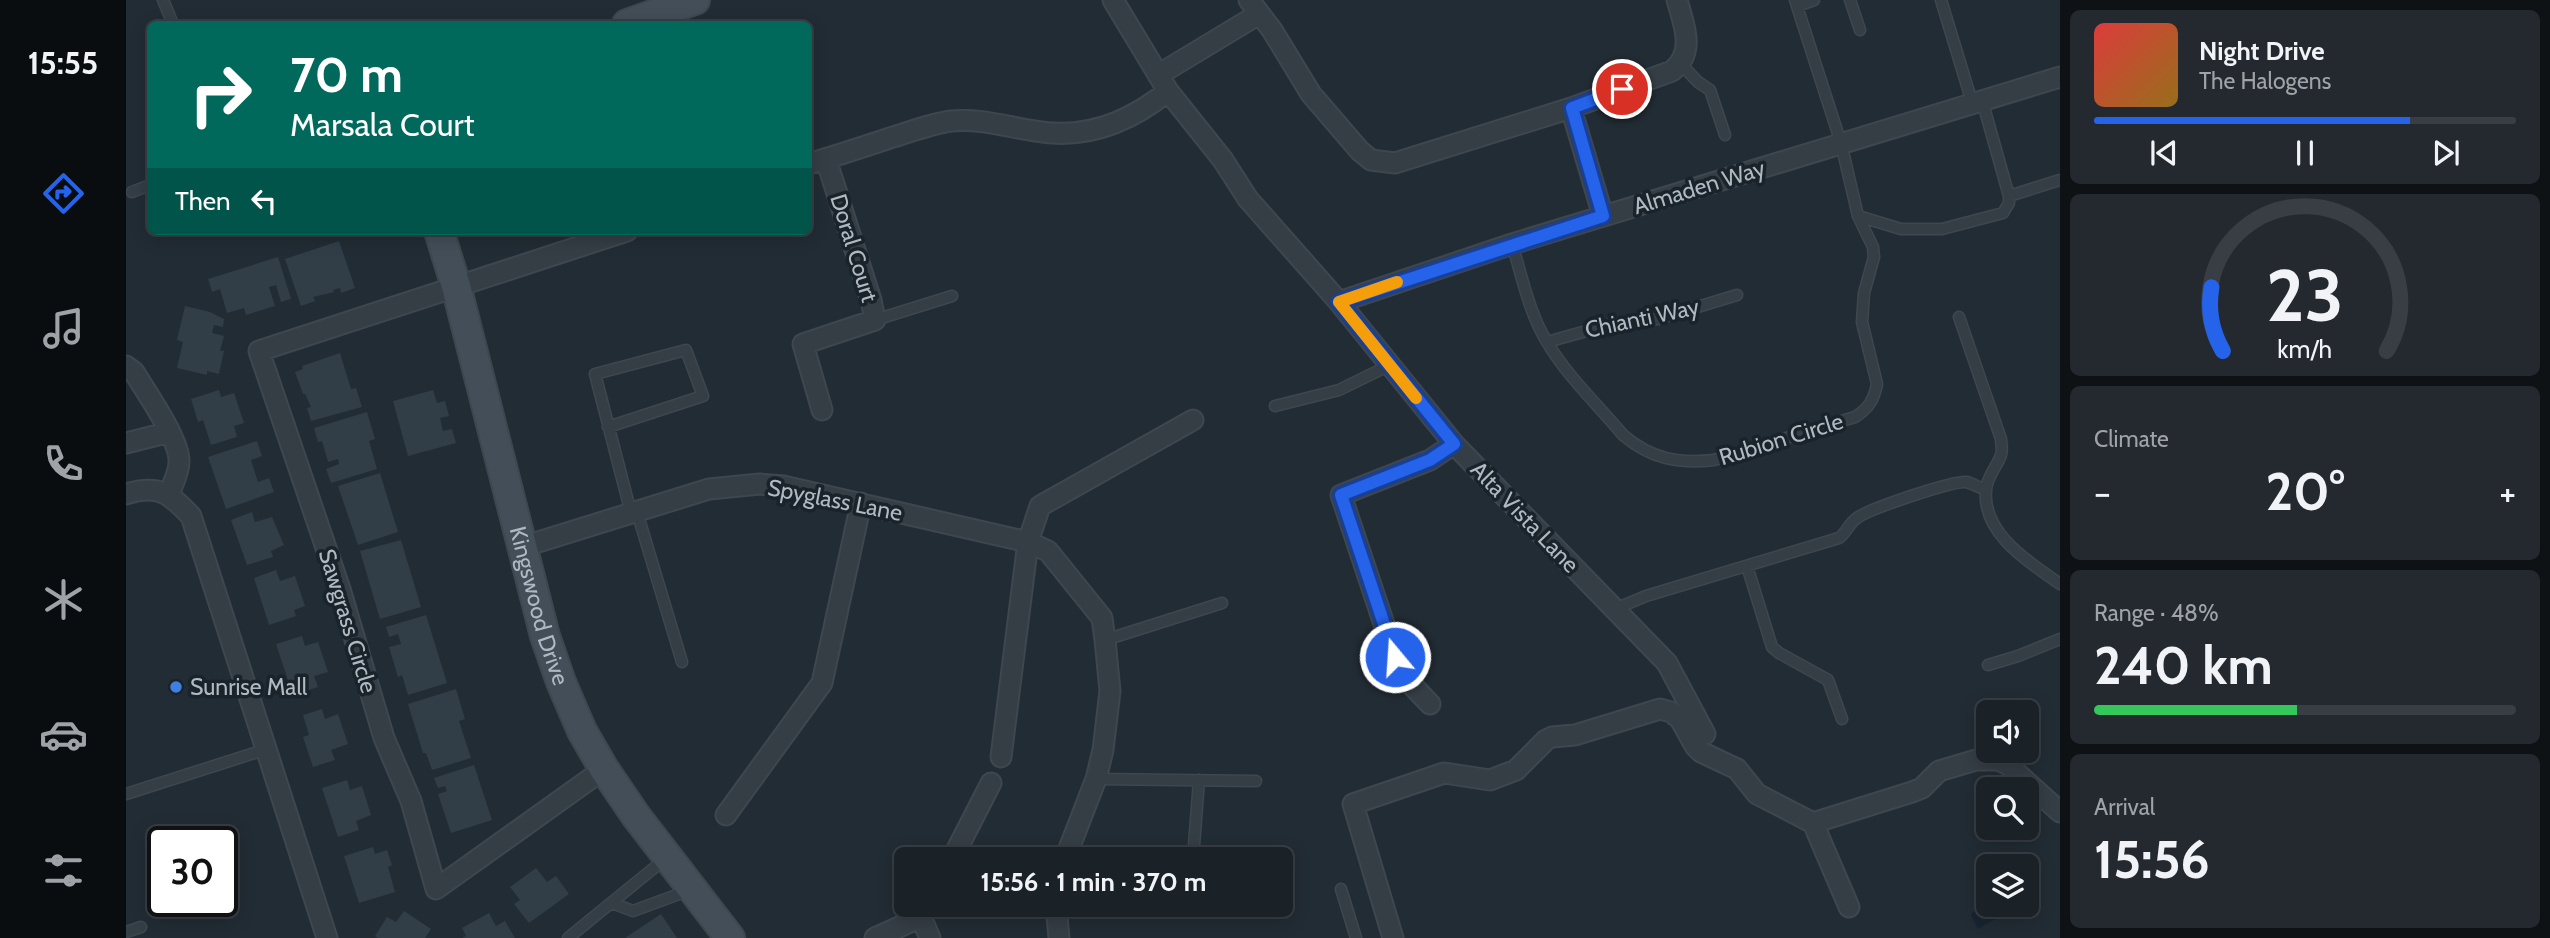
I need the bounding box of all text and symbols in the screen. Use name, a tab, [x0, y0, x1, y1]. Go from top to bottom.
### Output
text: Night Drive	[2199, 35, 2325, 67]
text: 15:55	[28, 43, 98, 82]
text: 70 m	[290, 45, 403, 104]
icon: right	[175, 49, 266, 140]
pin	[1592, 59, 1652, 119]
text: The Halogens	[2199, 67, 2331, 95]
icon: arrive	[1603, 70, 1641, 108]
text: Marsala Court	[290, 105, 475, 144]
icon: previous	[2145, 134, 2183, 172]
icon: pause	[2286, 134, 2324, 172]
icon: next	[2427, 134, 2465, 172]
street label: Almaden Way	[1630, 154, 1769, 220]
icon: directions	[39, 169, 88, 218]
icon: left	[245, 182, 283, 220]
text: Then	[175, 185, 231, 217]
street label: Doral Court	[824, 191, 884, 306]
text: 23	[2266, 251, 2344, 339]
street label: Chianti Way	[1582, 292, 1702, 344]
icon: music	[39, 304, 88, 353]
text: km/h	[2278, 334, 2332, 364]
street label: Rubion Circle	[1716, 407, 1847, 471]
text: Climate	[2094, 425, 2169, 453]
icon: phone	[39, 439, 88, 488]
street label: Alta Vista Lane	[1465, 456, 1585, 579]
text: 20°	[2265, 460, 2345, 523]
text: −	[2094, 469, 2111, 516]
text: +	[2499, 469, 2516, 516]
street label: Spyglass Lane	[765, 473, 905, 527]
street label: Kingswood Drive	[504, 523, 575, 689]
street label: Sawgrass Circle	[313, 546, 383, 697]
icon: climate	[39, 575, 88, 624]
text: Range · 48%	[2094, 599, 2219, 627]
position arrow	[1358, 620, 1432, 694]
text: 240 km	[2094, 634, 2273, 697]
place label: Sunrise Mall	[190, 673, 308, 701]
marker: Sunrise Mall	[168, 679, 184, 695]
map controls	[1976, 700, 2039, 917]
button: sound	[1976, 700, 2039, 763]
icon: car	[39, 710, 88, 759]
button: search	[1976, 777, 2039, 840]
text: Arrival	[2094, 793, 2155, 821]
speed limit sign: 30	[147, 826, 238, 917]
text: 15:56	[2094, 828, 2210, 891]
icon: filters	[39, 846, 88, 895]
button: layers	[1976, 854, 2039, 917]
text: 15:56 · 1 min · 370 m	[981, 866, 1206, 898]

